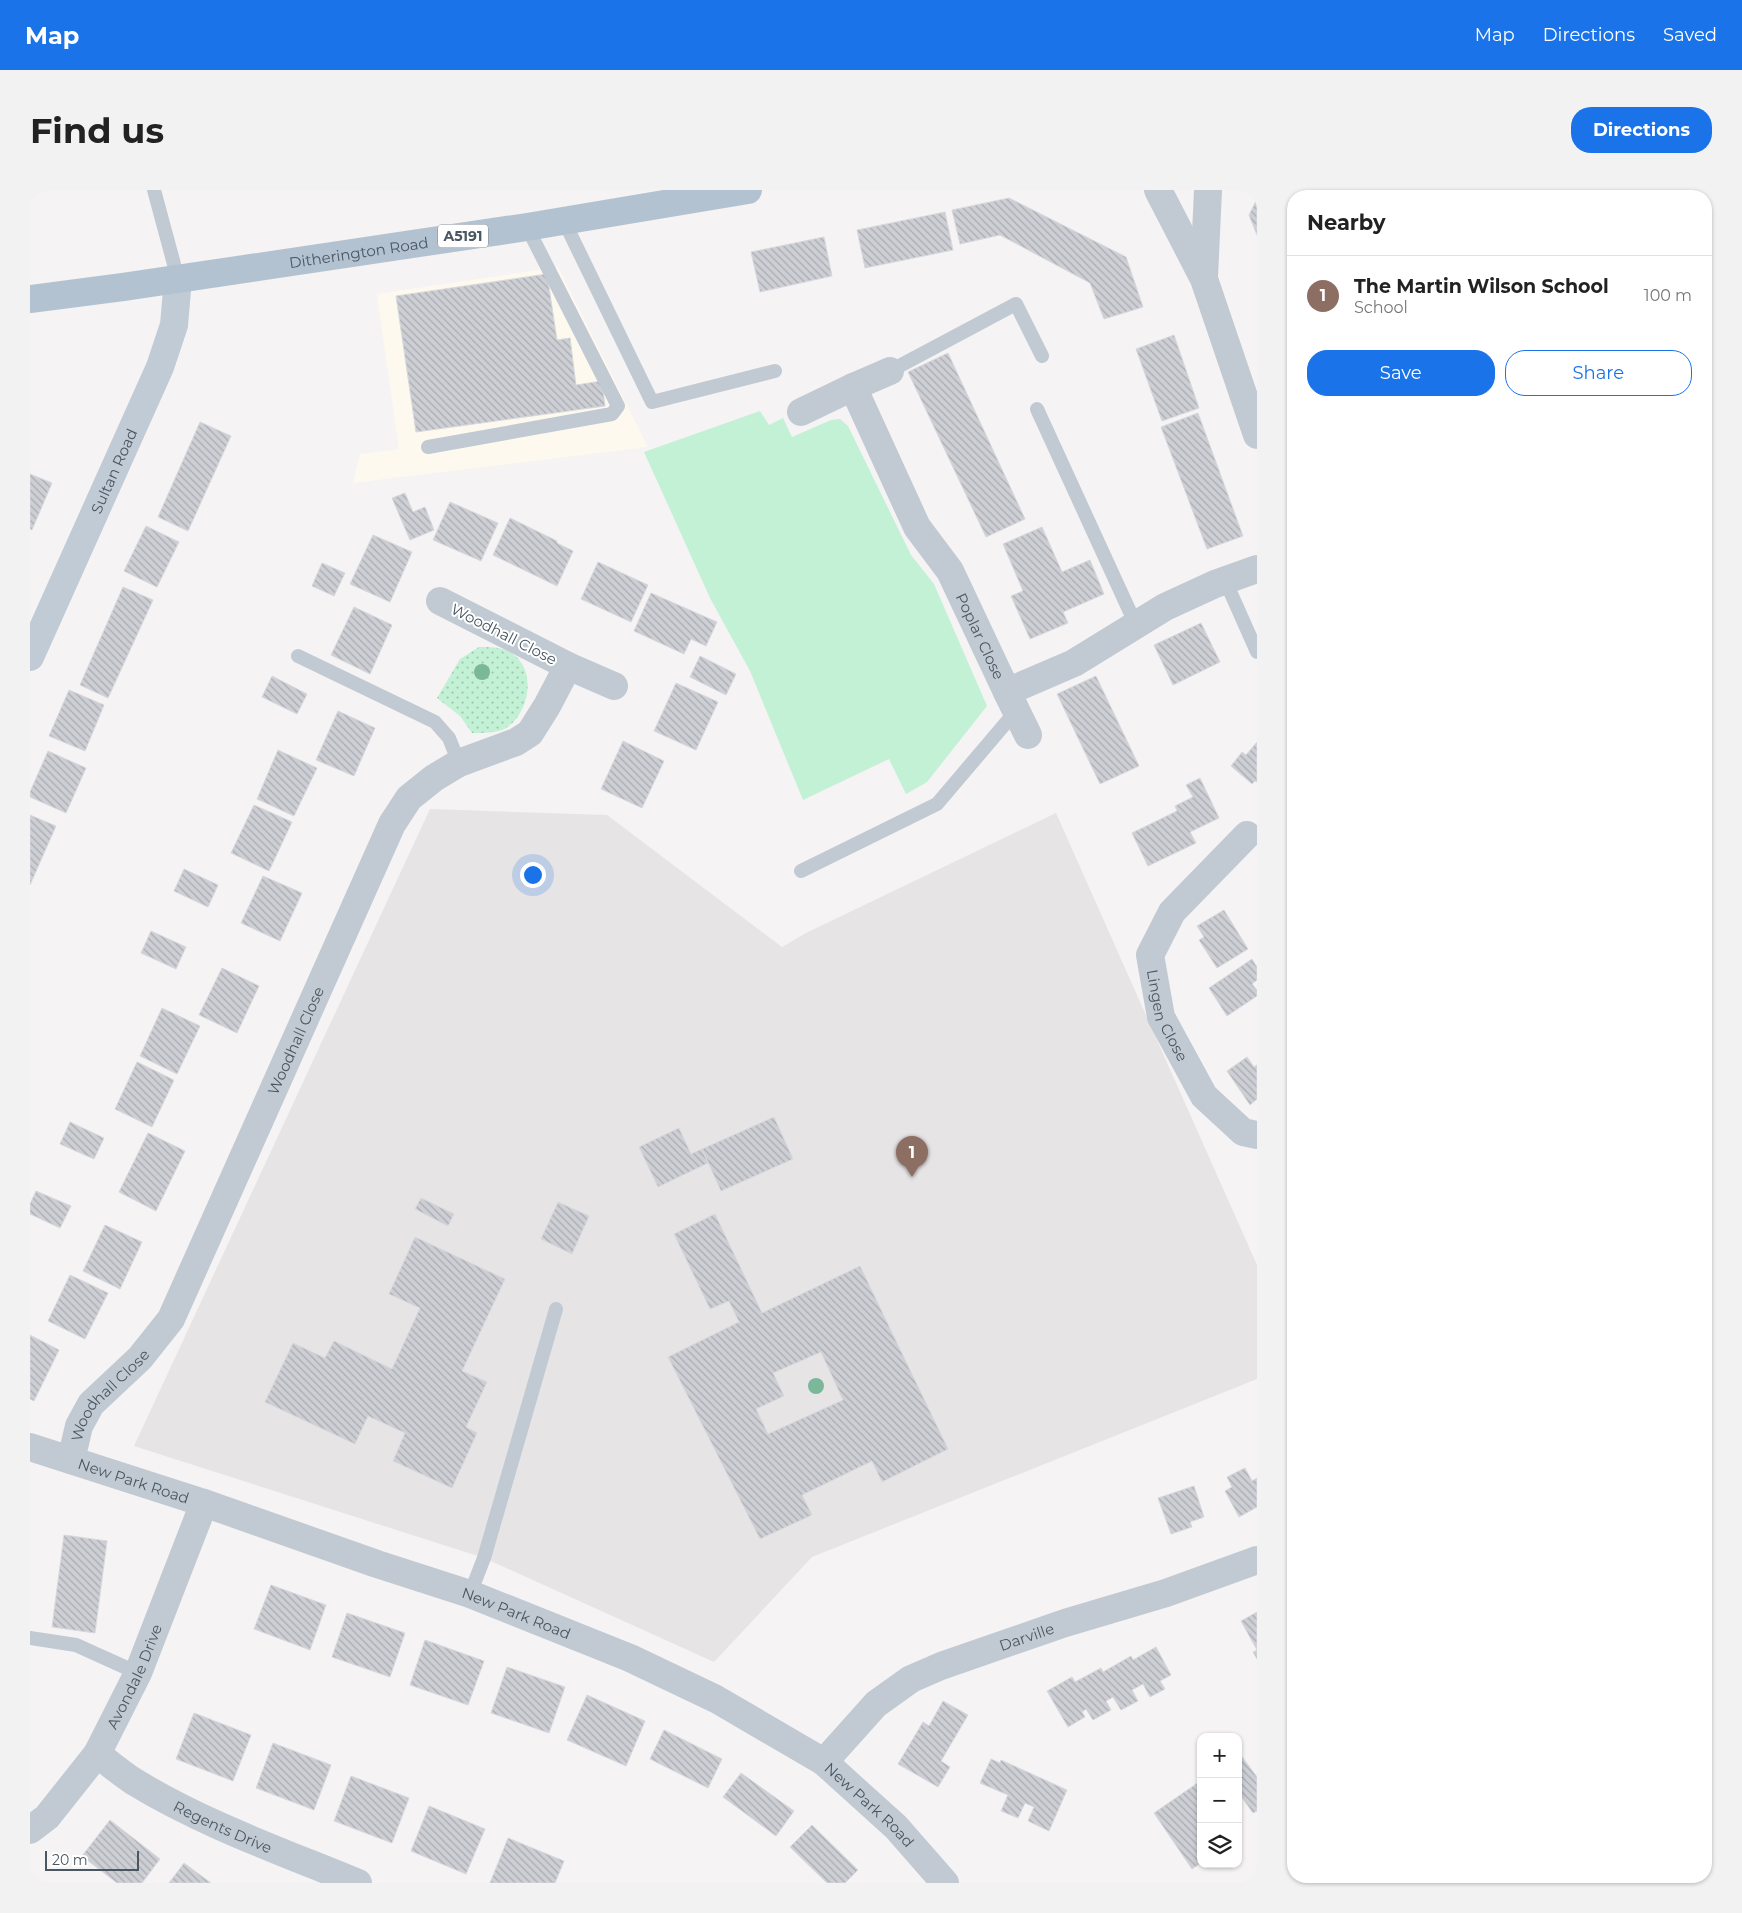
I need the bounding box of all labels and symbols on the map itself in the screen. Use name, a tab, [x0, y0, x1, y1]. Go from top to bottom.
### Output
road number: A5191	[438, 224, 488, 248]
street label: Ditherington Road	[288, 232, 430, 272]
street label: Sultan Road	[86, 425, 141, 516]
street label: Poplar Close	[952, 590, 1009, 682]
street label: Woodhall Close	[448, 599, 560, 669]
your location	[520, 862, 546, 888]
street label: Lingen Close	[1143, 968, 1193, 1064]
street label: Woodhall Close	[263, 984, 328, 1098]
pin: 1	[896, 1136, 928, 1177]
street label: Woodhall Close	[66, 1345, 153, 1443]
street label: New Park Road	[76, 1454, 192, 1507]
street label: New Park Road	[460, 1583, 574, 1643]
street label: Darville	[996, 1618, 1056, 1655]
street label: Avondale Drive	[102, 1621, 166, 1732]
street label: New Park Road	[821, 1758, 918, 1851]
street label: Regents Drive	[170, 1796, 275, 1857]
scale bar	[45, 1848, 139, 1871]

